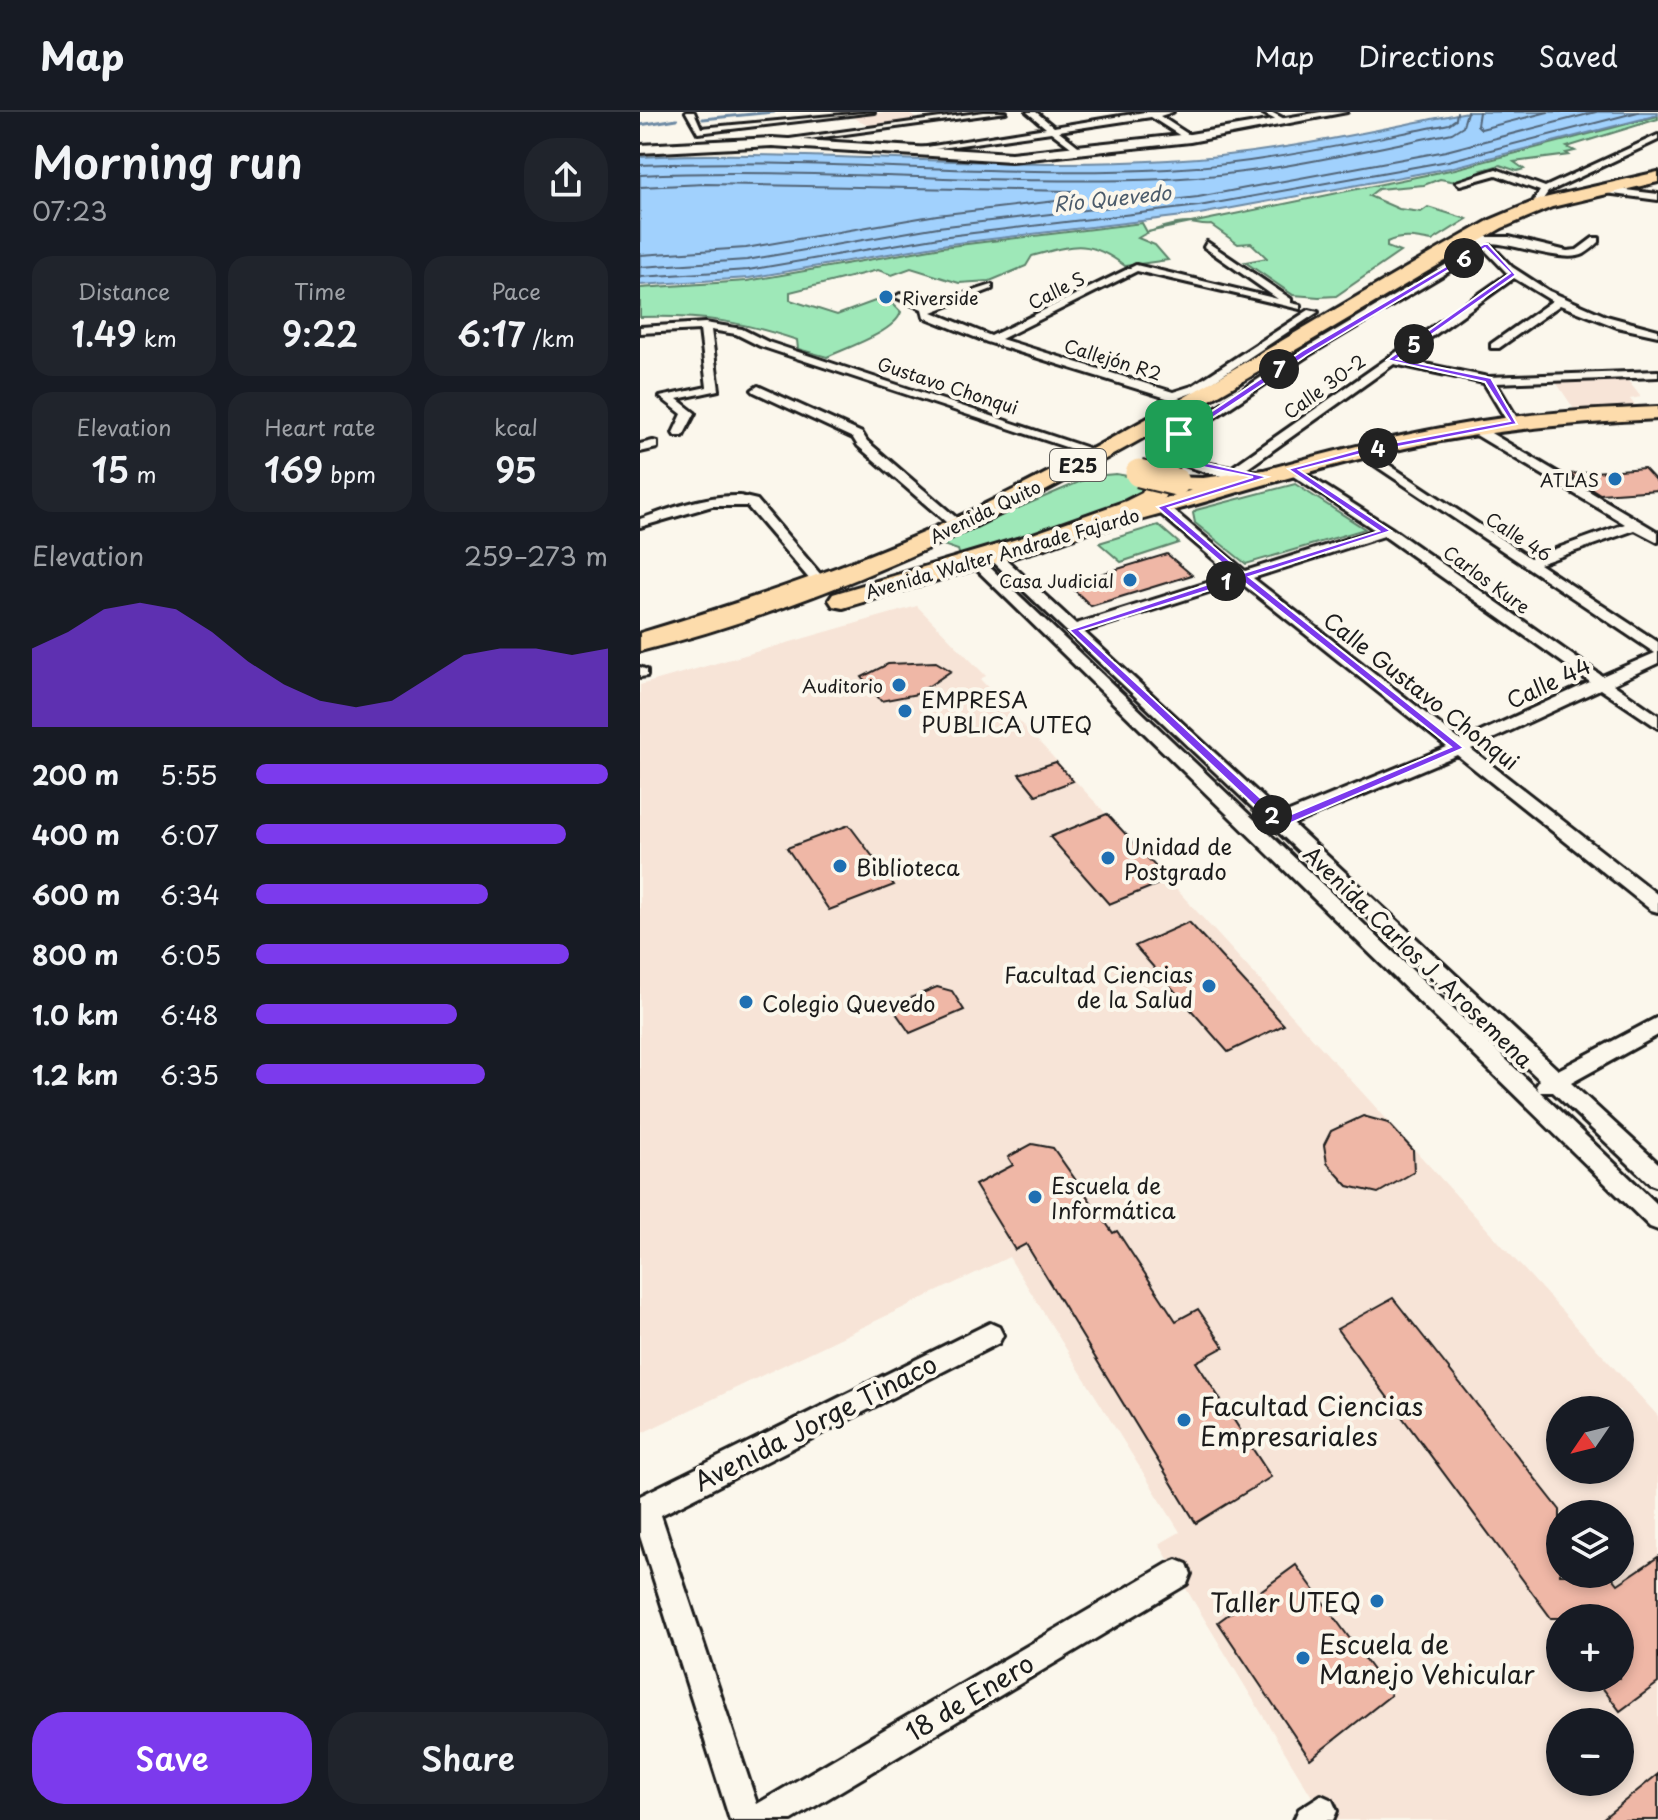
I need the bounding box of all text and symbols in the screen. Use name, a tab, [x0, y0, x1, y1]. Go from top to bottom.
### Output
text: Map	[40, 27, 124, 84]
text: Map	[1255, 34, 1314, 77]
text: Directions	[1358, 34, 1495, 77]
text: Saved	[1539, 34, 1618, 77]
text: Morning run	[32, 128, 303, 194]
button: share	[524, 138, 608, 222]
water label: Río Quevedo	[1052, 177, 1173, 219]
text: 07:23	[32, 191, 107, 230]
pin: 6	[1444, 238, 1484, 278]
text: 6	[1456, 241, 1472, 274]
street label: Calle S	[1023, 264, 1089, 316]
text: Distance	[78, 274, 170, 307]
text: Time	[294, 274, 346, 307]
text: Pace	[491, 274, 541, 307]
place label: Riverside	[902, 284, 979, 311]
marker: Riverside	[877, 288, 895, 306]
text: 1.49	[71, 307, 137, 359]
text: 9:22	[282, 307, 358, 359]
text: 6:17	[457, 307, 525, 359]
text: km	[137, 321, 177, 354]
text: /km	[525, 321, 575, 354]
pin: 5	[1394, 324, 1434, 364]
text: 5	[1407, 327, 1421, 360]
street label: Callejón R2	[1061, 331, 1165, 387]
street label: Calle 30-2	[1277, 347, 1371, 425]
pin: 7	[1259, 349, 1299, 389]
street label: Gustavo Chonqui	[874, 350, 1022, 420]
text: 7	[1273, 352, 1285, 385]
pin	[1145, 400, 1213, 468]
text: Elevation	[77, 410, 171, 443]
text: Heart rate	[264, 410, 376, 443]
text: kcal	[494, 410, 538, 443]
icon: arrive	[1157, 412, 1201, 456]
pin: 4	[1358, 428, 1398, 468]
text: 4	[1371, 431, 1385, 464]
text: 15	[92, 443, 129, 495]
text: 169	[264, 443, 323, 495]
text: 95	[495, 443, 537, 495]
road number: E25	[1050, 449, 1106, 481]
text: m	[129, 457, 156, 490]
text: bpm	[323, 457, 376, 490]
place label: ATLAS	[1540, 466, 1599, 493]
marker: ATLAS	[1606, 470, 1624, 488]
street label: Avenida Quito	[925, 472, 1045, 550]
street label: Avenida Walter Andrade Fajardo	[862, 501, 1142, 605]
street label: Calle 46	[1481, 505, 1557, 567]
text: Elevation	[32, 536, 144, 575]
text: 259–273 m	[464, 536, 608, 575]
street label: Carlos Kure	[1438, 538, 1536, 620]
pin: 1	[1206, 561, 1246, 601]
text: 1	[1221, 564, 1231, 597]
place label: Casa Judicial	[999, 567, 1114, 594]
marker: Casa Judicial	[1121, 571, 1139, 589]
street label: Calle Gustavo Chonqui	[1317, 603, 1527, 777]
street label: Calle 44	[1500, 648, 1596, 716]
place label: Auditorio	[802, 672, 883, 699]
marker: Auditorio	[890, 676, 908, 694]
place label: EMPRESA PUBLICA UTEQ	[921, 682, 1092, 740]
marker: EMPRESA PUBLICA UTEQ	[896, 702, 914, 720]
text: 200 m	[32, 755, 119, 794]
text: 5:55	[160, 755, 218, 794]
pin: 2	[1252, 795, 1292, 835]
text: 2	[1264, 798, 1280, 831]
text: 400 m	[32, 815, 120, 854]
text: 6:07	[160, 815, 219, 854]
place label: Unidad de Postgrado	[1124, 829, 1232, 887]
street label: Avenida Carlos J. Arosemena	[1297, 837, 1541, 1075]
marker: Unidad de Postgrado	[1099, 849, 1117, 867]
place label: Biblioteca	[856, 850, 960, 883]
marker: Biblioteca	[831, 857, 849, 875]
text: 600 m	[32, 875, 120, 914]
text: 6:34	[160, 875, 220, 914]
text: 800 m	[32, 935, 119, 974]
text: 6:05	[160, 935, 221, 974]
place label: Facultad Ciencias de la Salud	[1004, 957, 1193, 1015]
marker: Facultad Ciencias de la Salud	[1200, 977, 1218, 995]
place label: Colegio Quevedo	[762, 986, 936, 1019]
marker: Colegio Quevedo	[737, 993, 755, 1011]
text: 1.0 km	[32, 995, 119, 1034]
text: 6:48	[160, 995, 219, 1034]
text: 1.2 km	[32, 1055, 118, 1094]
text: 6:35	[160, 1055, 219, 1094]
place label: Escuela de Informática	[1051, 1168, 1177, 1226]
marker: Escuela de Informática	[1026, 1188, 1044, 1206]
street label: Avenida Jorge Tinaco	[687, 1344, 943, 1500]
place label: Facultad Ciencias Empresariales	[1200, 1386, 1423, 1455]
north arrow	[1546, 1396, 1634, 1484]
map controls	[1546, 1396, 1634, 1796]
marker: Facultad Ciencias Empresariales	[1175, 1411, 1193, 1429]
button: layers	[1546, 1500, 1634, 1588]
place label: Taller UTEQ	[1210, 1582, 1361, 1621]
marker: Taller UTEQ	[1368, 1592, 1386, 1610]
button: +	[1546, 1604, 1634, 1692]
place label: Escuela de Manejo Vehicular	[1319, 1624, 1535, 1693]
street label: 18 de Enero	[897, 1643, 1041, 1751]
marker: Escuela de Manejo Vehicular	[1294, 1649, 1312, 1667]
button: −	[1546, 1708, 1634, 1796]
button: Save	[32, 1712, 312, 1804]
button: Share	[328, 1712, 608, 1804]

